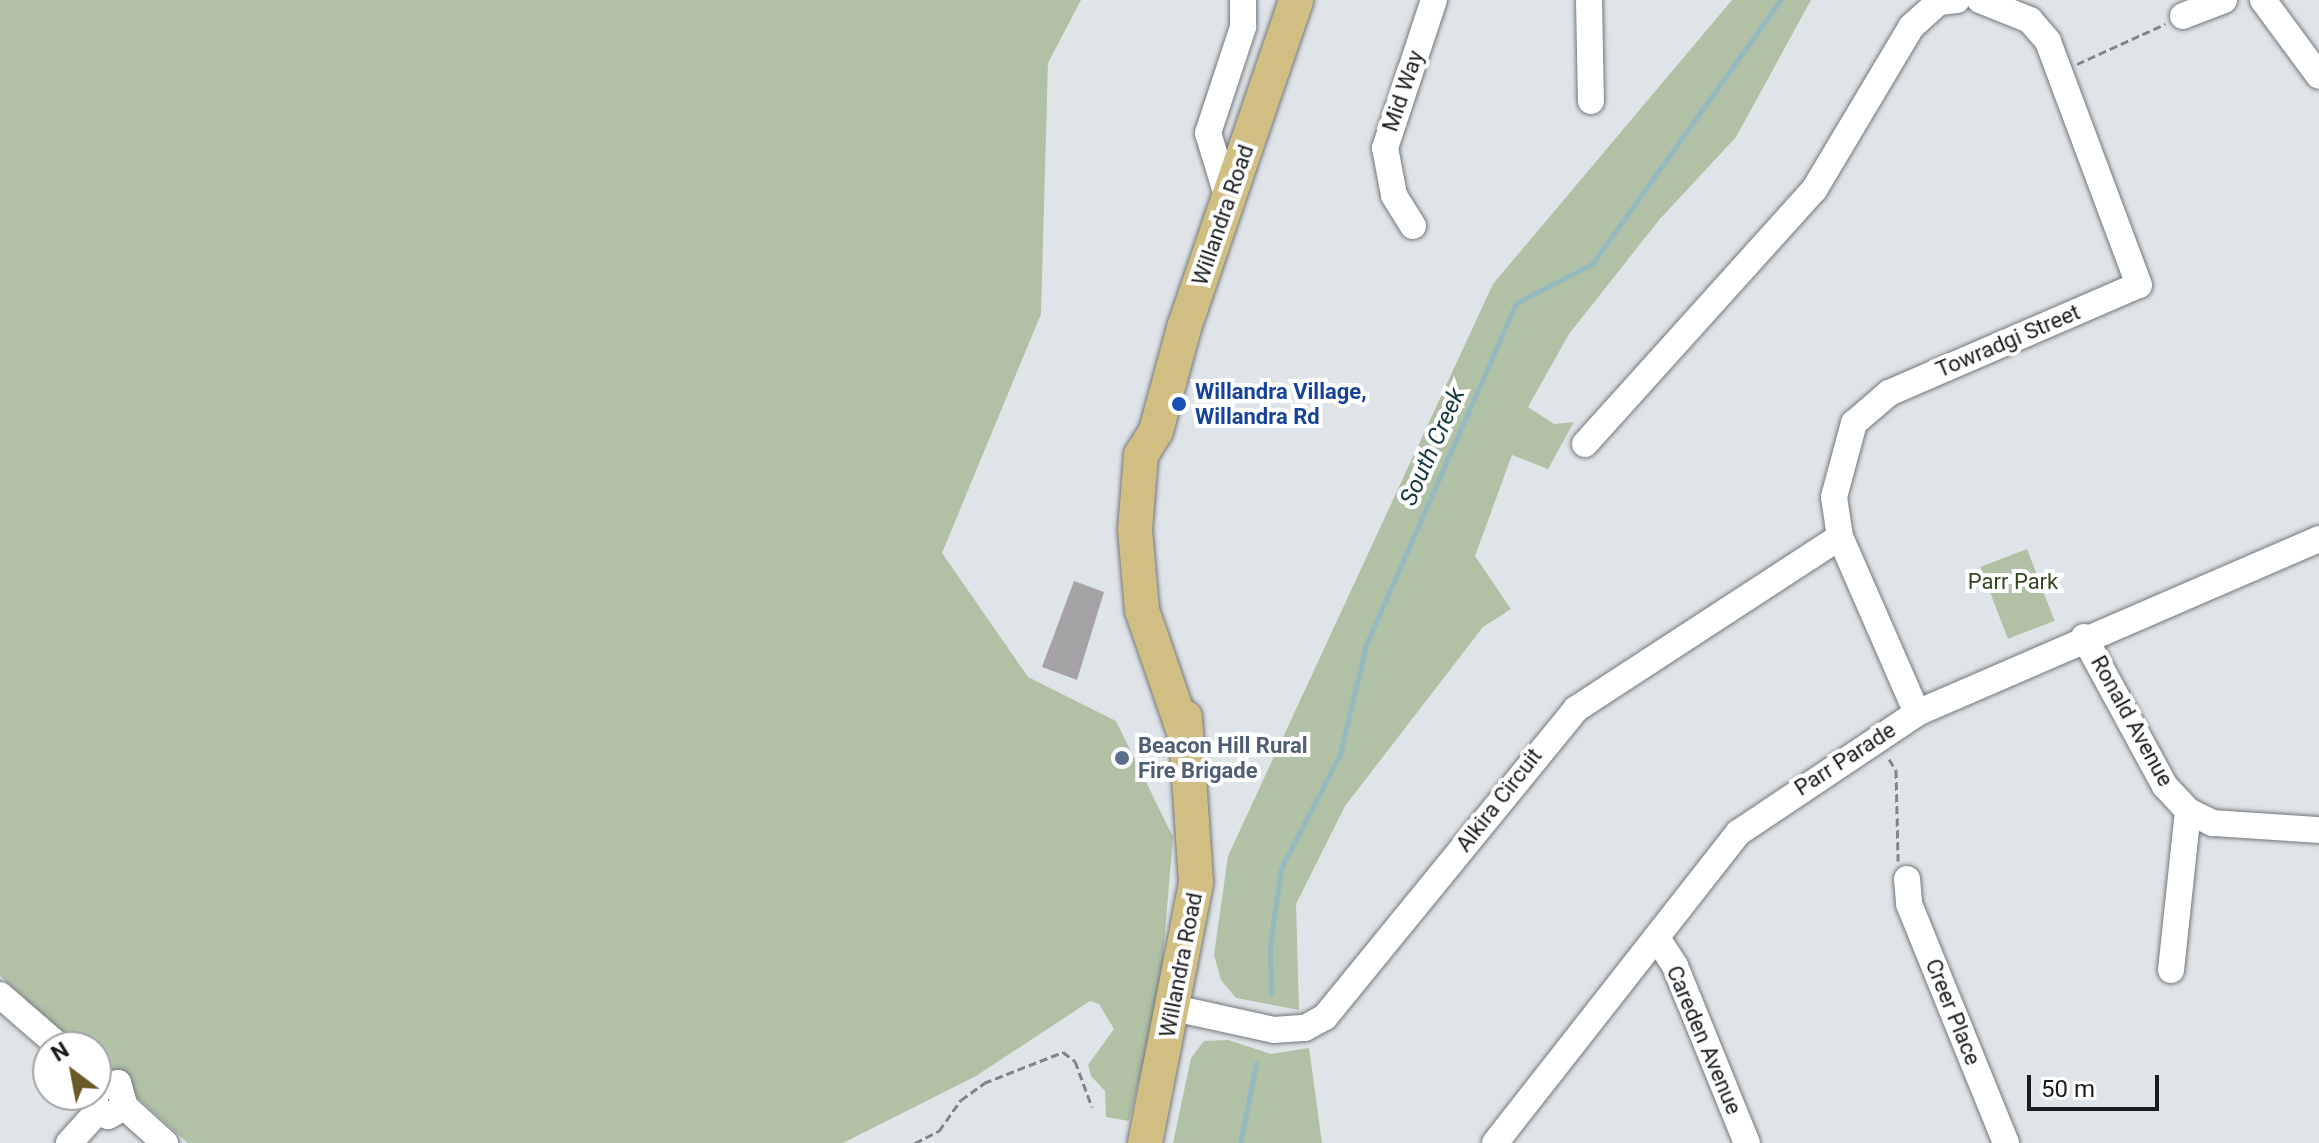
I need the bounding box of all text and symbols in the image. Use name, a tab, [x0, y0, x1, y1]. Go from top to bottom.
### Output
street label: Mid Way	[1377, 47, 1429, 135]
street label: Willandra Road	[1187, 141, 1259, 289]
street label: Towradgi Street	[1932, 299, 2084, 383]
place label: Willandra Village, Willandra Rd	[1195, 378, 1367, 430]
water label: South Creek	[1394, 384, 1472, 510]
marker: Willandra Village, Willandra Rd	[1170, 395, 1188, 413]
park label: Parr Park	[1968, 569, 2058, 595]
street label: Ronald Avenue	[2085, 651, 2179, 791]
street label: Parr Parade	[1790, 717, 1900, 801]
place label: Beacon Hill Rural Fire Brigade	[1138, 732, 1308, 784]
street label: Alkira Circuit	[1451, 743, 1547, 857]
marker: Beacon Hill Rural Fire Brigade	[1113, 749, 1131, 767]
street label: Willandra Road	[1154, 890, 1208, 1040]
street label: Creer Place	[1920, 955, 1986, 1069]
street label: Careden Avenue	[1661, 962, 1747, 1118]
north arrow	[32, 1031, 112, 1111]
text: N	[47, 1037, 73, 1067]
scale bar	[2031, 1059, 2163, 1109]
text: 50 m	[2041, 1075, 2095, 1103]

